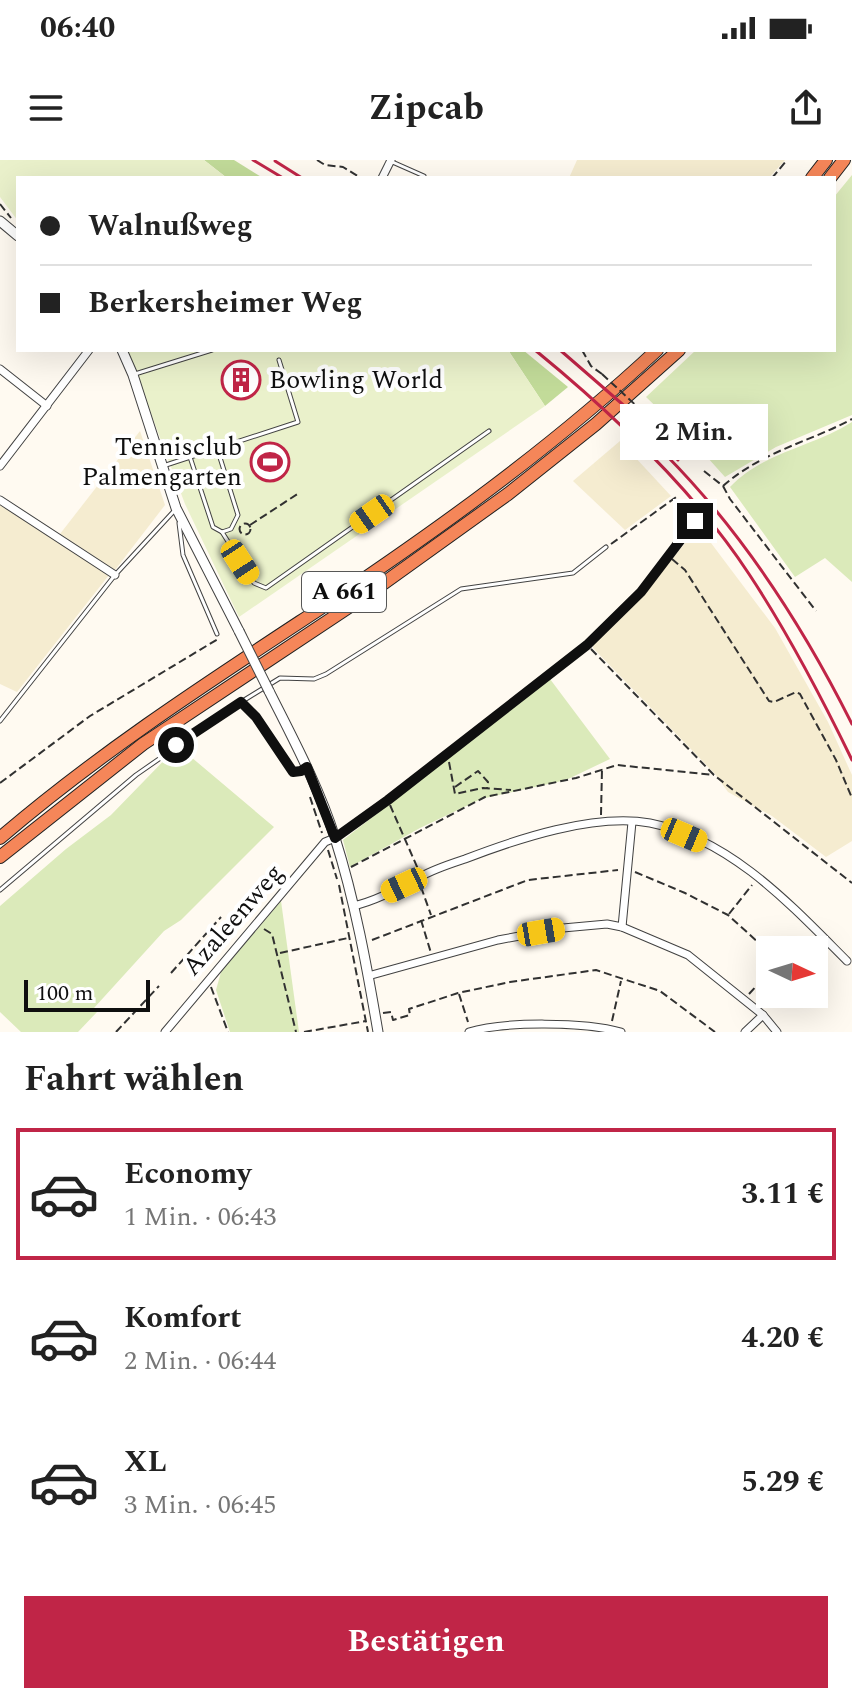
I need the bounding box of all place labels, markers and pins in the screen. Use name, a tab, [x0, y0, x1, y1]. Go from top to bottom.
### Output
building icon: Bowling World	[220, 359, 262, 401]
place label: Bowling World	[269, 360, 443, 400]
place label: Tennisclub Palmengarten	[82, 427, 242, 497]
sports icon: Tennisclub Palmengarten	[249, 441, 291, 483]

